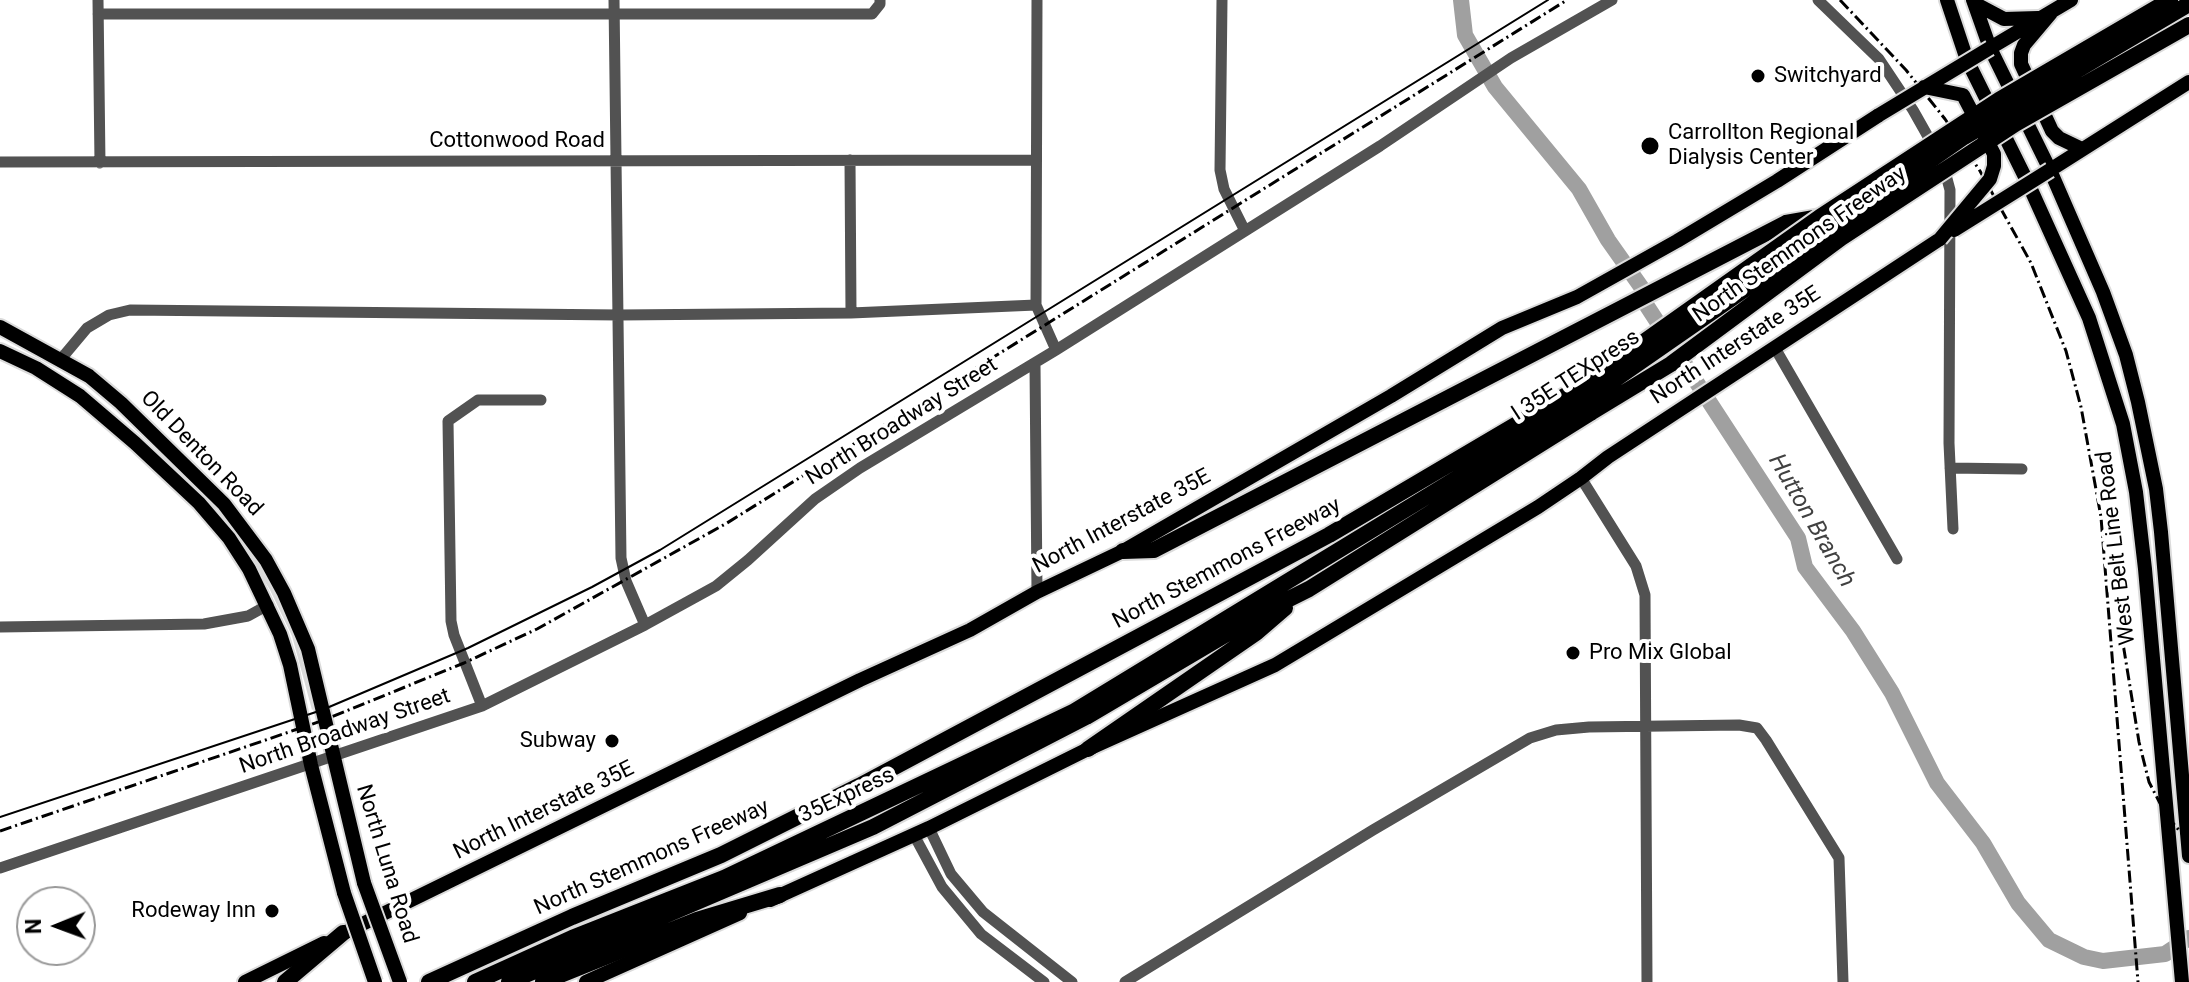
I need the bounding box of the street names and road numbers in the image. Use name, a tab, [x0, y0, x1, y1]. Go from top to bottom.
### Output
street label: Cottonwood Road	[429, 128, 605, 154]
street label: North Stemmons Freeway	[1688, 161, 1912, 329]
street label: North Interstate 35E	[1646, 281, 1826, 411]
street label: I 35E TEXpress	[1507, 325, 1645, 427]
street label: North Broadway Street	[801, 352, 1003, 492]
street label: Old Denton Road	[134, 386, 268, 522]
street label: West Belt Line Road	[2092, 450, 2142, 646]
street label: North Interstate 35E	[1029, 464, 1215, 580]
street label: North Stemmons Freeway	[1109, 493, 1345, 635]
street label: North Broadway Street	[236, 684, 454, 780]
street label: North Interstate 35E	[449, 756, 639, 866]
street label: 35Express	[795, 762, 899, 830]
street label: North Luna Road	[349, 781, 423, 947]
street label: North Stemmons Freeway	[531, 794, 773, 922]

